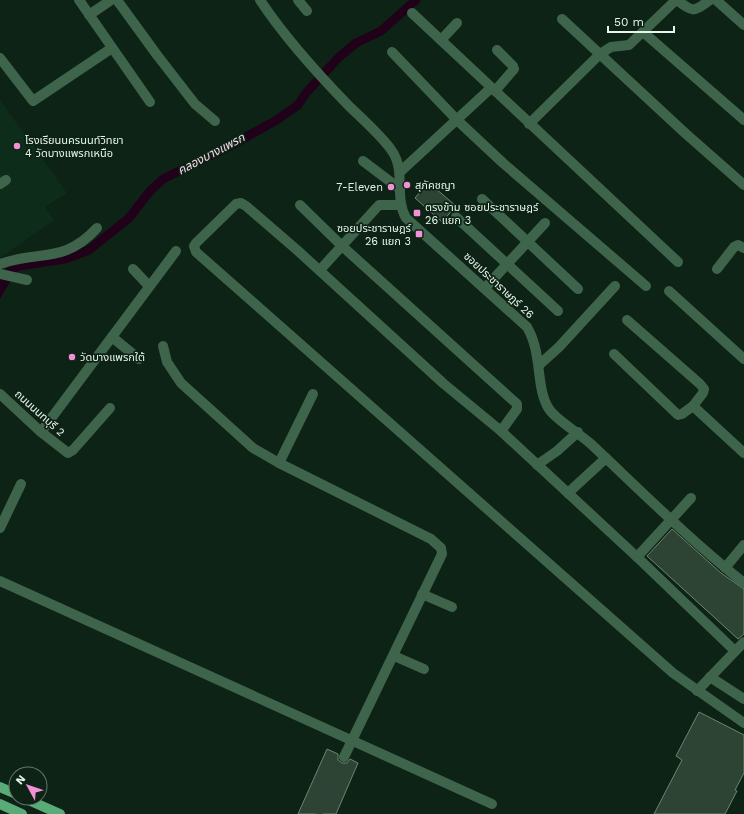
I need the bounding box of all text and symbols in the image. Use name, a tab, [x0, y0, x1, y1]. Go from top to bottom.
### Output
scale bar	[608, 8, 674, 34]
text: 50 m	[614, 15, 644, 29]
water label: คลองบางแพรก	[175, 130, 248, 178]
place label: โรงเรียนนครนนท์วิทยา 4 วัดบางแพรกเหนือ	[25, 134, 124, 160]
marker: โรงเรียนนครนนท์วิทยา 4 วัดบางแพรกเหนือ	[12, 141, 22, 151]
place label: สุภัคชญา	[415, 179, 455, 192]
marker: สุภัคชญา	[402, 180, 412, 190]
place label: 7-Eleven	[336, 181, 383, 194]
marker: 7-Eleven	[386, 182, 396, 192]
place label: ตรงข้าม ซอยประชาราษฎร์ 26 แยก 3	[425, 201, 539, 227]
marker: ตรงข้าม ซอยประชาราษฎร์ 26 แยก 3	[412, 208, 422, 218]
place label: ซอยประชาราษฎร์ 26 แยก 3	[337, 222, 412, 248]
marker: ซอยประชาราษฎร์ 26 แยก 3	[414, 229, 424, 239]
street label: ซอยประชาราษฎร์ 26	[461, 250, 537, 321]
place label: วัดบางแพรกใต้	[80, 351, 145, 364]
marker: วัดบางแพรกใต้	[67, 352, 77, 362]
street label: ถนนนนทบุรี 2	[12, 388, 67, 439]
north arrow	[8, 766, 48, 806]
text: N	[13, 773, 28, 787]

